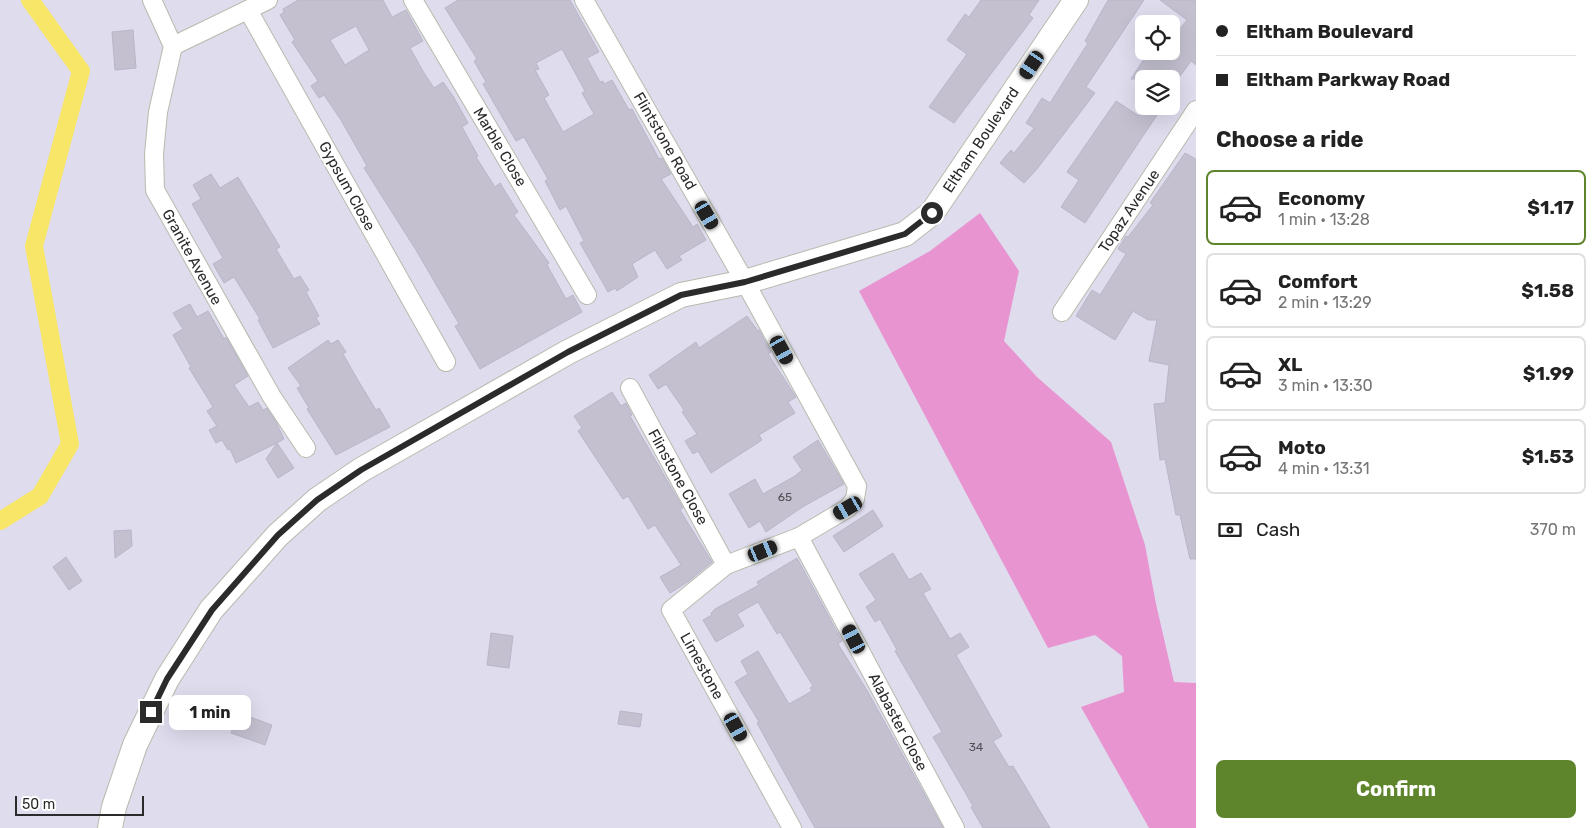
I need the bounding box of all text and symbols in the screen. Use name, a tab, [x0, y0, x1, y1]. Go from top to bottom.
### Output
map controls	[1135, 15, 1180, 115]
button: locate	[1135, 15, 1180, 60]
text: Eltham Boulevard	[1246, 20, 1414, 43]
car	[1017, 48, 1046, 82]
text: Eltham Parkway Road	[1246, 68, 1450, 91]
button: layers	[1135, 70, 1180, 115]
street label: Eltham Boulevard	[939, 84, 1023, 196]
street label: Flintstone Road	[630, 89, 700, 193]
street label: Marble Close	[469, 104, 531, 190]
text: Choose a ride	[1216, 126, 1363, 153]
street label: Gypsum Close	[315, 138, 379, 234]
street label: Topaz Avenue	[1095, 166, 1163, 256]
icon: car	[1218, 185, 1263, 230]
text: Economy	[1278, 187, 1365, 210]
text: $1.17	[1527, 196, 1574, 219]
car	[693, 198, 720, 232]
route start	[921, 202, 943, 224]
street label: Granite Avenue	[158, 206, 226, 308]
text: 1 min · 13:28	[1278, 210, 1370, 229]
icon: car	[1218, 268, 1263, 313]
text: Comfort	[1278, 270, 1358, 293]
text: $1.58	[1521, 279, 1574, 302]
text: 2 min · 13:29	[1278, 293, 1372, 312]
car	[768, 333, 795, 367]
icon: car	[1218, 351, 1263, 396]
text: XL	[1278, 353, 1302, 376]
text: $1.99	[1523, 362, 1574, 385]
text: 3 min · 13:30	[1278, 376, 1373, 395]
street label: Flinstone Close	[644, 426, 712, 528]
icon: car	[1218, 434, 1263, 479]
text: Moto	[1278, 436, 1326, 459]
text: $1.53	[1522, 445, 1574, 468]
text: 4 min · 13:31	[1278, 459, 1370, 478]
house number: 65	[778, 490, 792, 504]
car	[831, 494, 864, 522]
icon: cash	[1216, 516, 1244, 544]
text: Cash	[1256, 518, 1300, 541]
text: 370 m	[1530, 520, 1576, 539]
car	[746, 538, 779, 564]
car	[840, 622, 867, 656]
street label: Limestone	[676, 630, 728, 702]
street label: Alabaster Close	[865, 670, 931, 774]
callout: 1 min	[168, 694, 251, 730]
route end	[140, 701, 162, 723]
text: 1 min	[190, 703, 230, 722]
car	[722, 710, 749, 744]
house number: 34	[969, 740, 984, 754]
button: Confirm	[1216, 760, 1576, 818]
scale bar	[15, 793, 144, 816]
text: 50 m	[22, 796, 55, 813]

